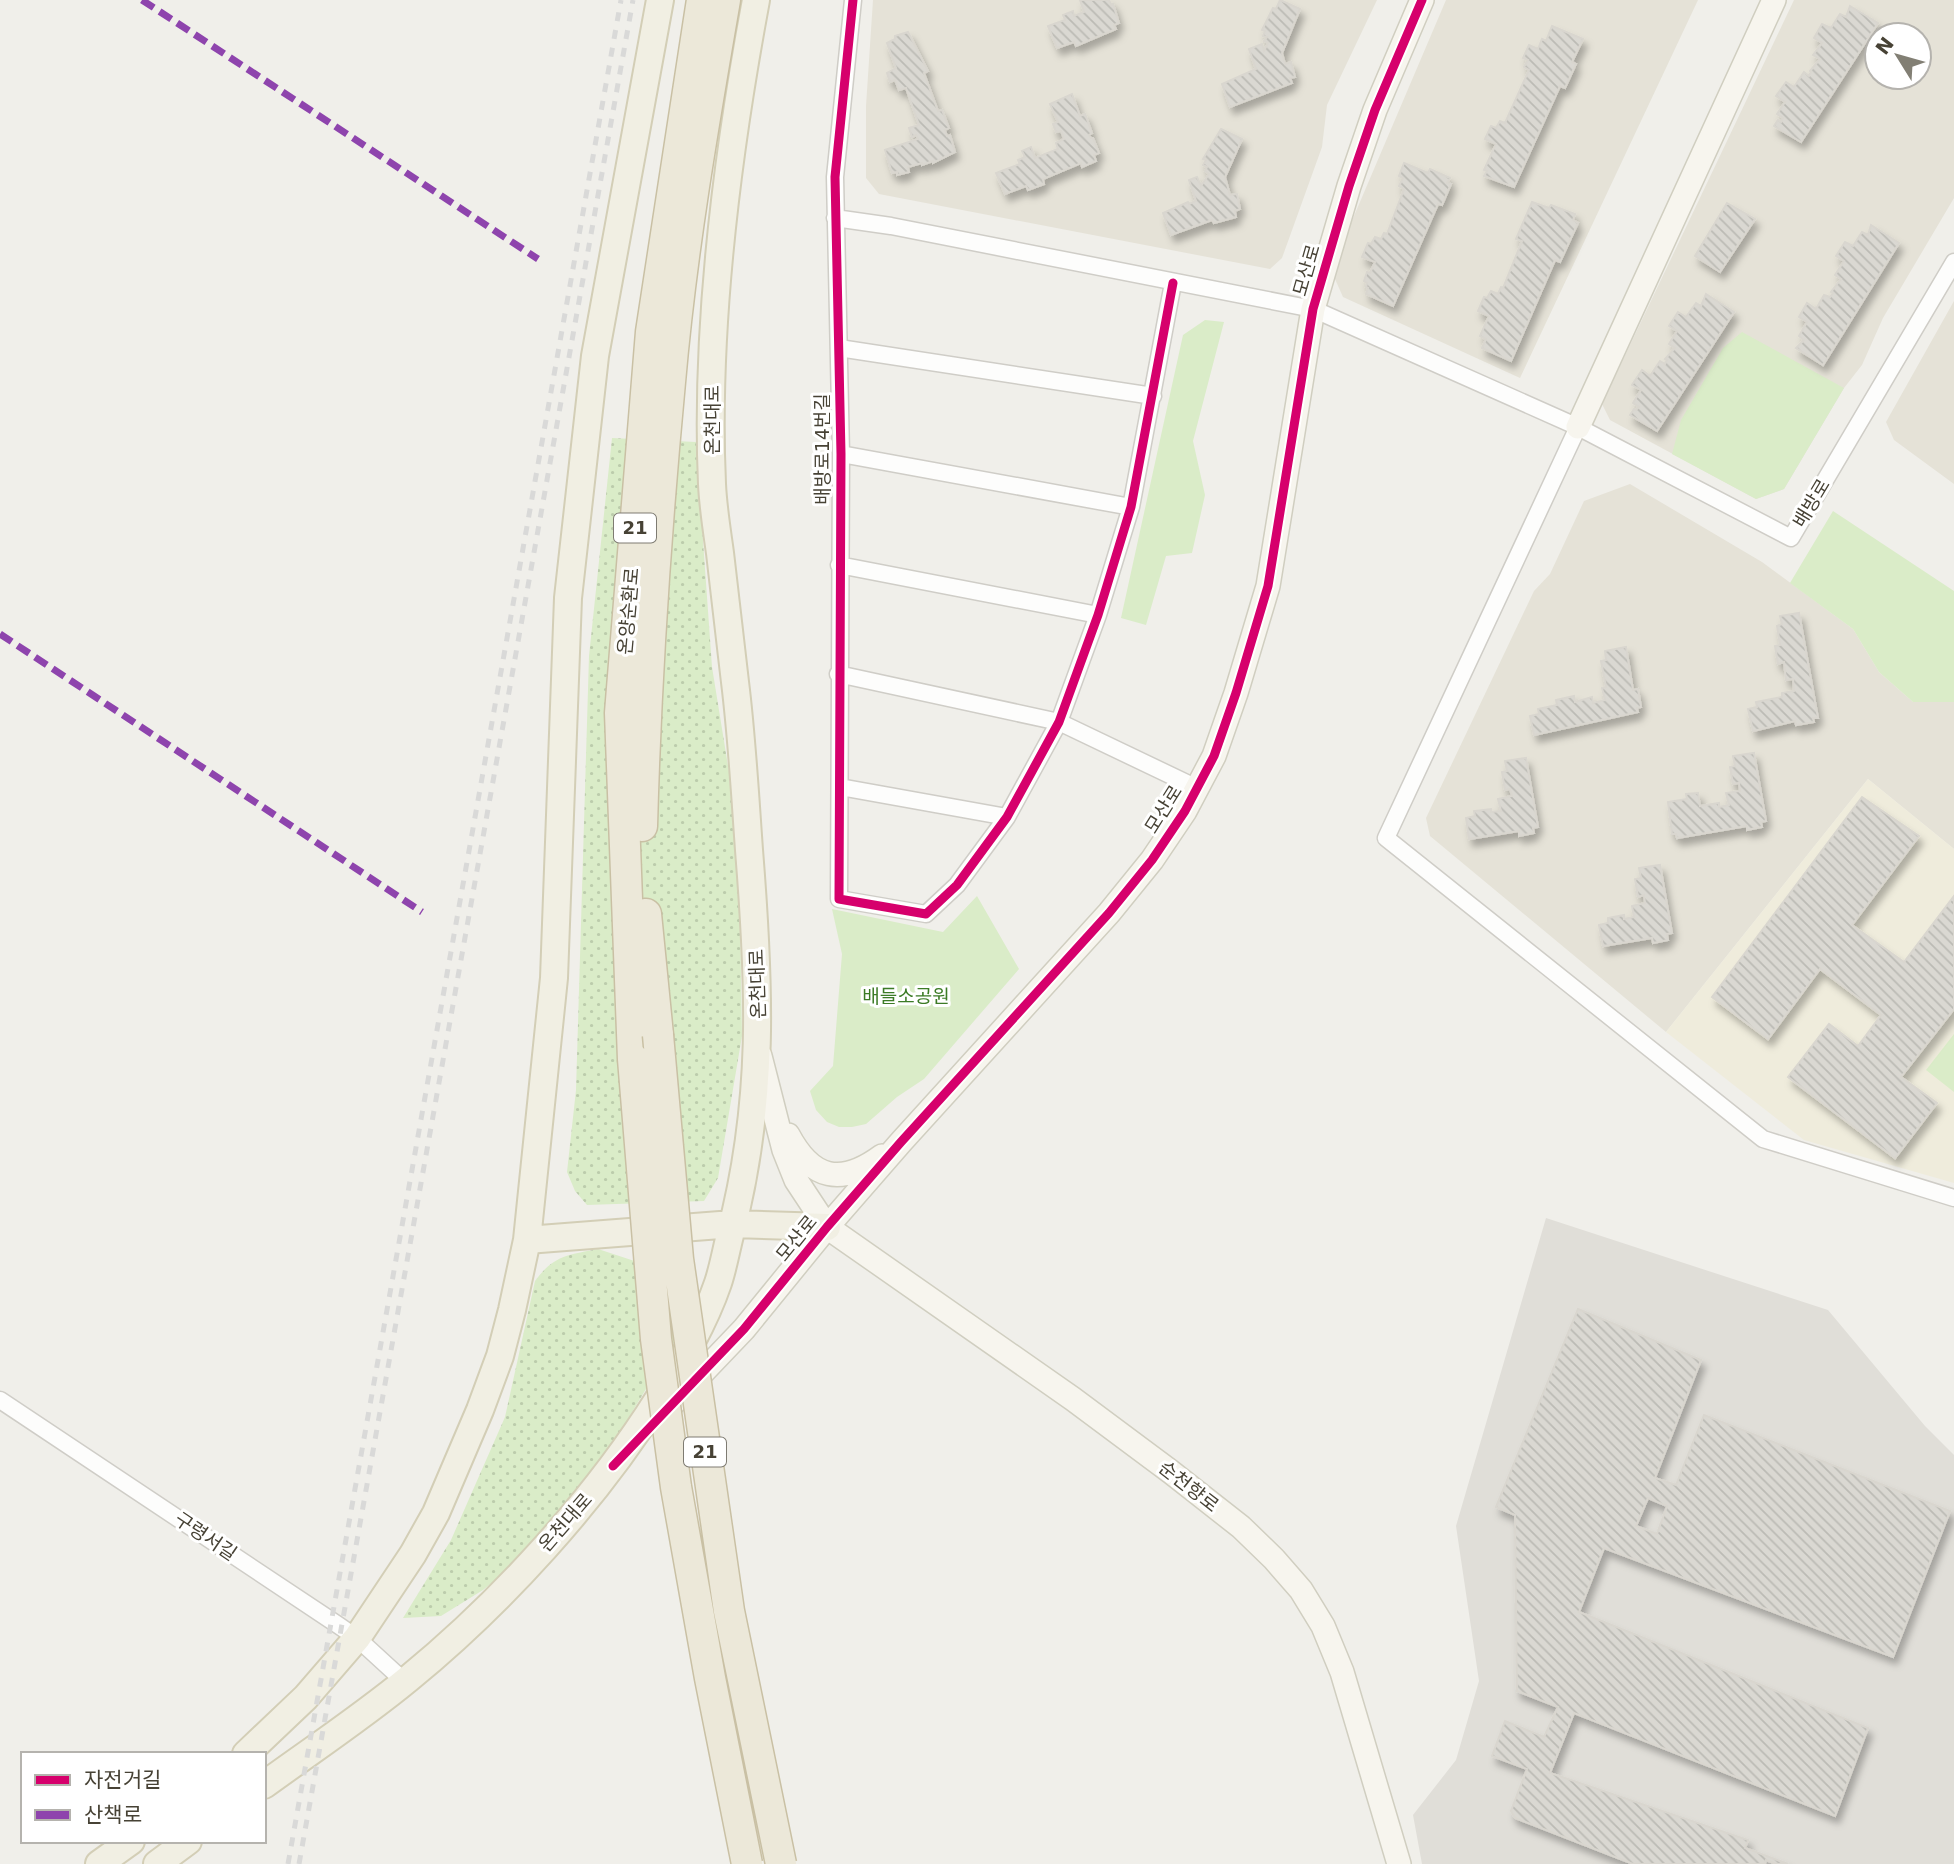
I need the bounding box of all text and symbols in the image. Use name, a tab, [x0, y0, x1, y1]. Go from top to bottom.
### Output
north arrow	[1863, 21, 1933, 91]
text: N	[1871, 33, 1898, 59]
street label: 모산로	[1288, 242, 1324, 298]
street label: 온천대로	[701, 385, 723, 455]
street label: 배방로14번길	[811, 393, 833, 505]
street label: 배방로	[1788, 475, 1834, 531]
road number: 21	[614, 514, 656, 542]
street label: 온양순환로	[613, 567, 643, 655]
street label: 모산로	[1140, 781, 1186, 837]
street label: 온천대로	[745, 949, 769, 1019]
park label: 배들소공원	[862, 985, 950, 1007]
street label: 모산로	[771, 1211, 821, 1265]
road number: 21	[684, 1437, 726, 1466]
street label: 순천향로	[1155, 1456, 1223, 1516]
street label: 온천대로	[534, 1488, 596, 1556]
street label: 구령서길	[171, 1507, 241, 1565]
legend	[21, 1752, 266, 1843]
text: 자전거길	[84, 1768, 161, 1792]
text: 산책로	[84, 1803, 142, 1827]

